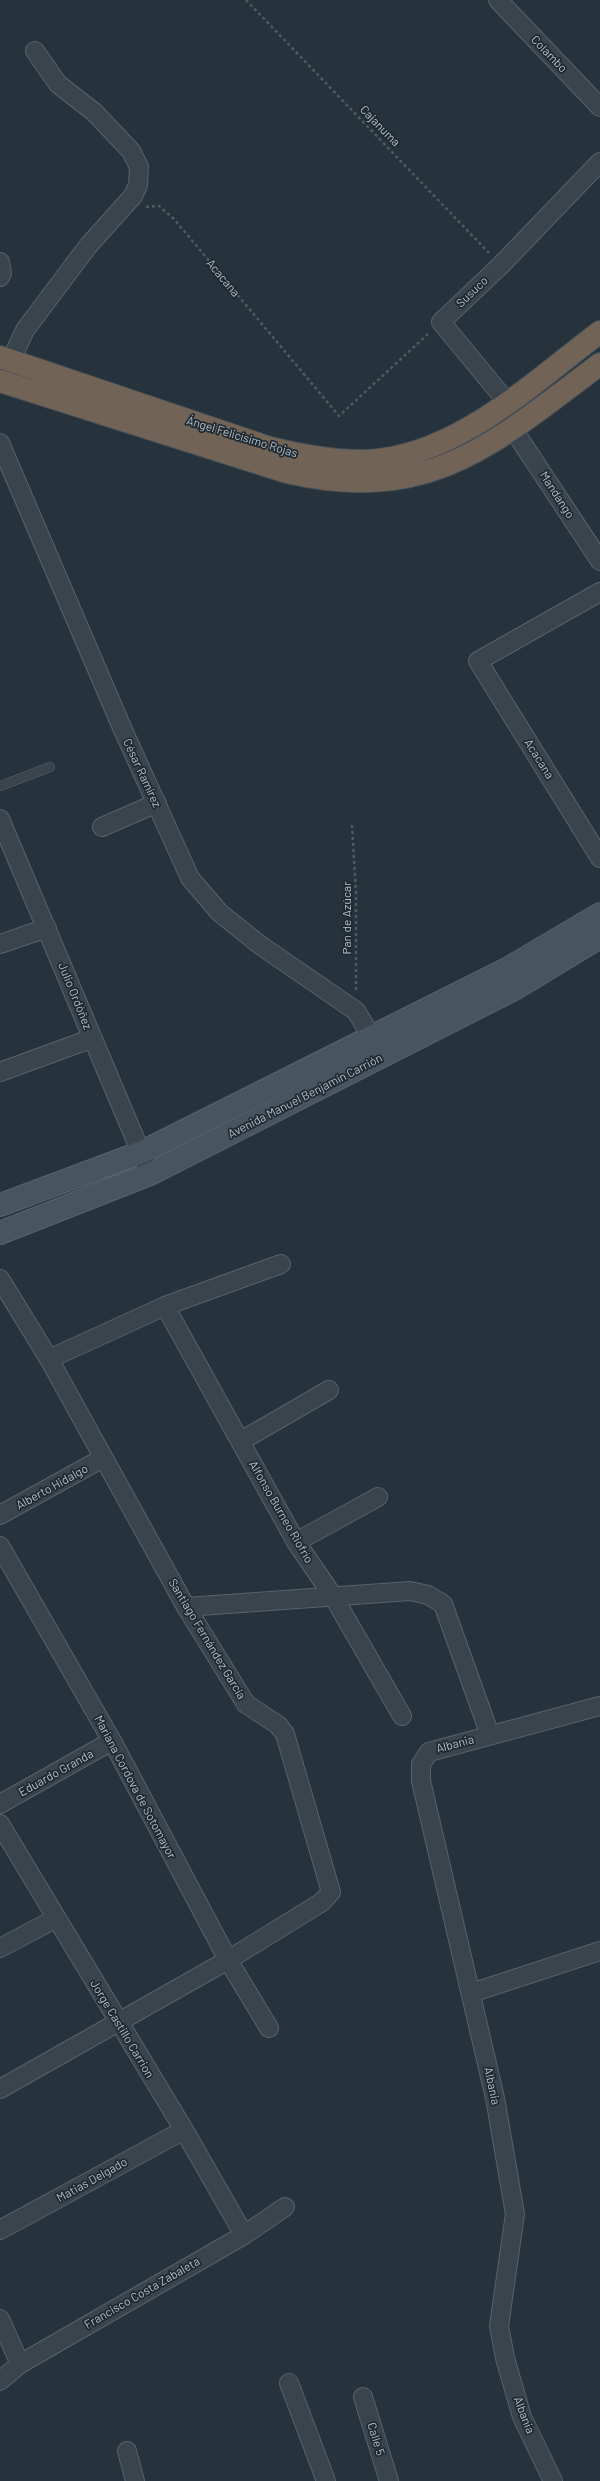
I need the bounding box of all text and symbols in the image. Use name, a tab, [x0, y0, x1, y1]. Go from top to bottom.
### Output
street label: Colambo	[528, 33, 570, 75]
street label: Cajanuma	[357, 103, 403, 149]
street label: Acacana	[203, 256, 243, 300]
street label: Susuco	[453, 273, 491, 311]
street label: Ángel Felicísimo Rojas	[185, 413, 299, 461]
street label: Mandango	[536, 469, 578, 521]
street label: César Ramírez	[120, 736, 164, 810]
street label: Acacana	[521, 736, 557, 782]
street label: Pan de Azúcar	[340, 881, 354, 955]
street label: Julio Ordóñez	[55, 960, 95, 1032]
street label: Avenida Manuel Benjamín Carrión	[225, 1051, 385, 1141]
street label: Alfonso Burneo Riofrío	[246, 1458, 316, 1566]
street label: Alberto Hidalgo	[14, 1461, 90, 1513]
street label: Santiago Fernández García	[165, 1576, 249, 1702]
street label: Mariana Cordova de Sotomayor	[91, 1713, 179, 1861]
street label: Albania	[435, 1732, 475, 1756]
street label: Eduardo Granda	[16, 1747, 96, 1799]
street label: Jorge Castillo Carrion	[87, 1977, 157, 2081]
street label: Albania	[481, 2066, 503, 2106]
street label: Matias Delgado	[54, 2155, 130, 2205]
street label: Francisco Costa Zabaleta	[82, 2254, 202, 2332]
street label: Albania	[510, 2394, 538, 2436]
street label: Calle 5	[364, 2421, 388, 2457]

